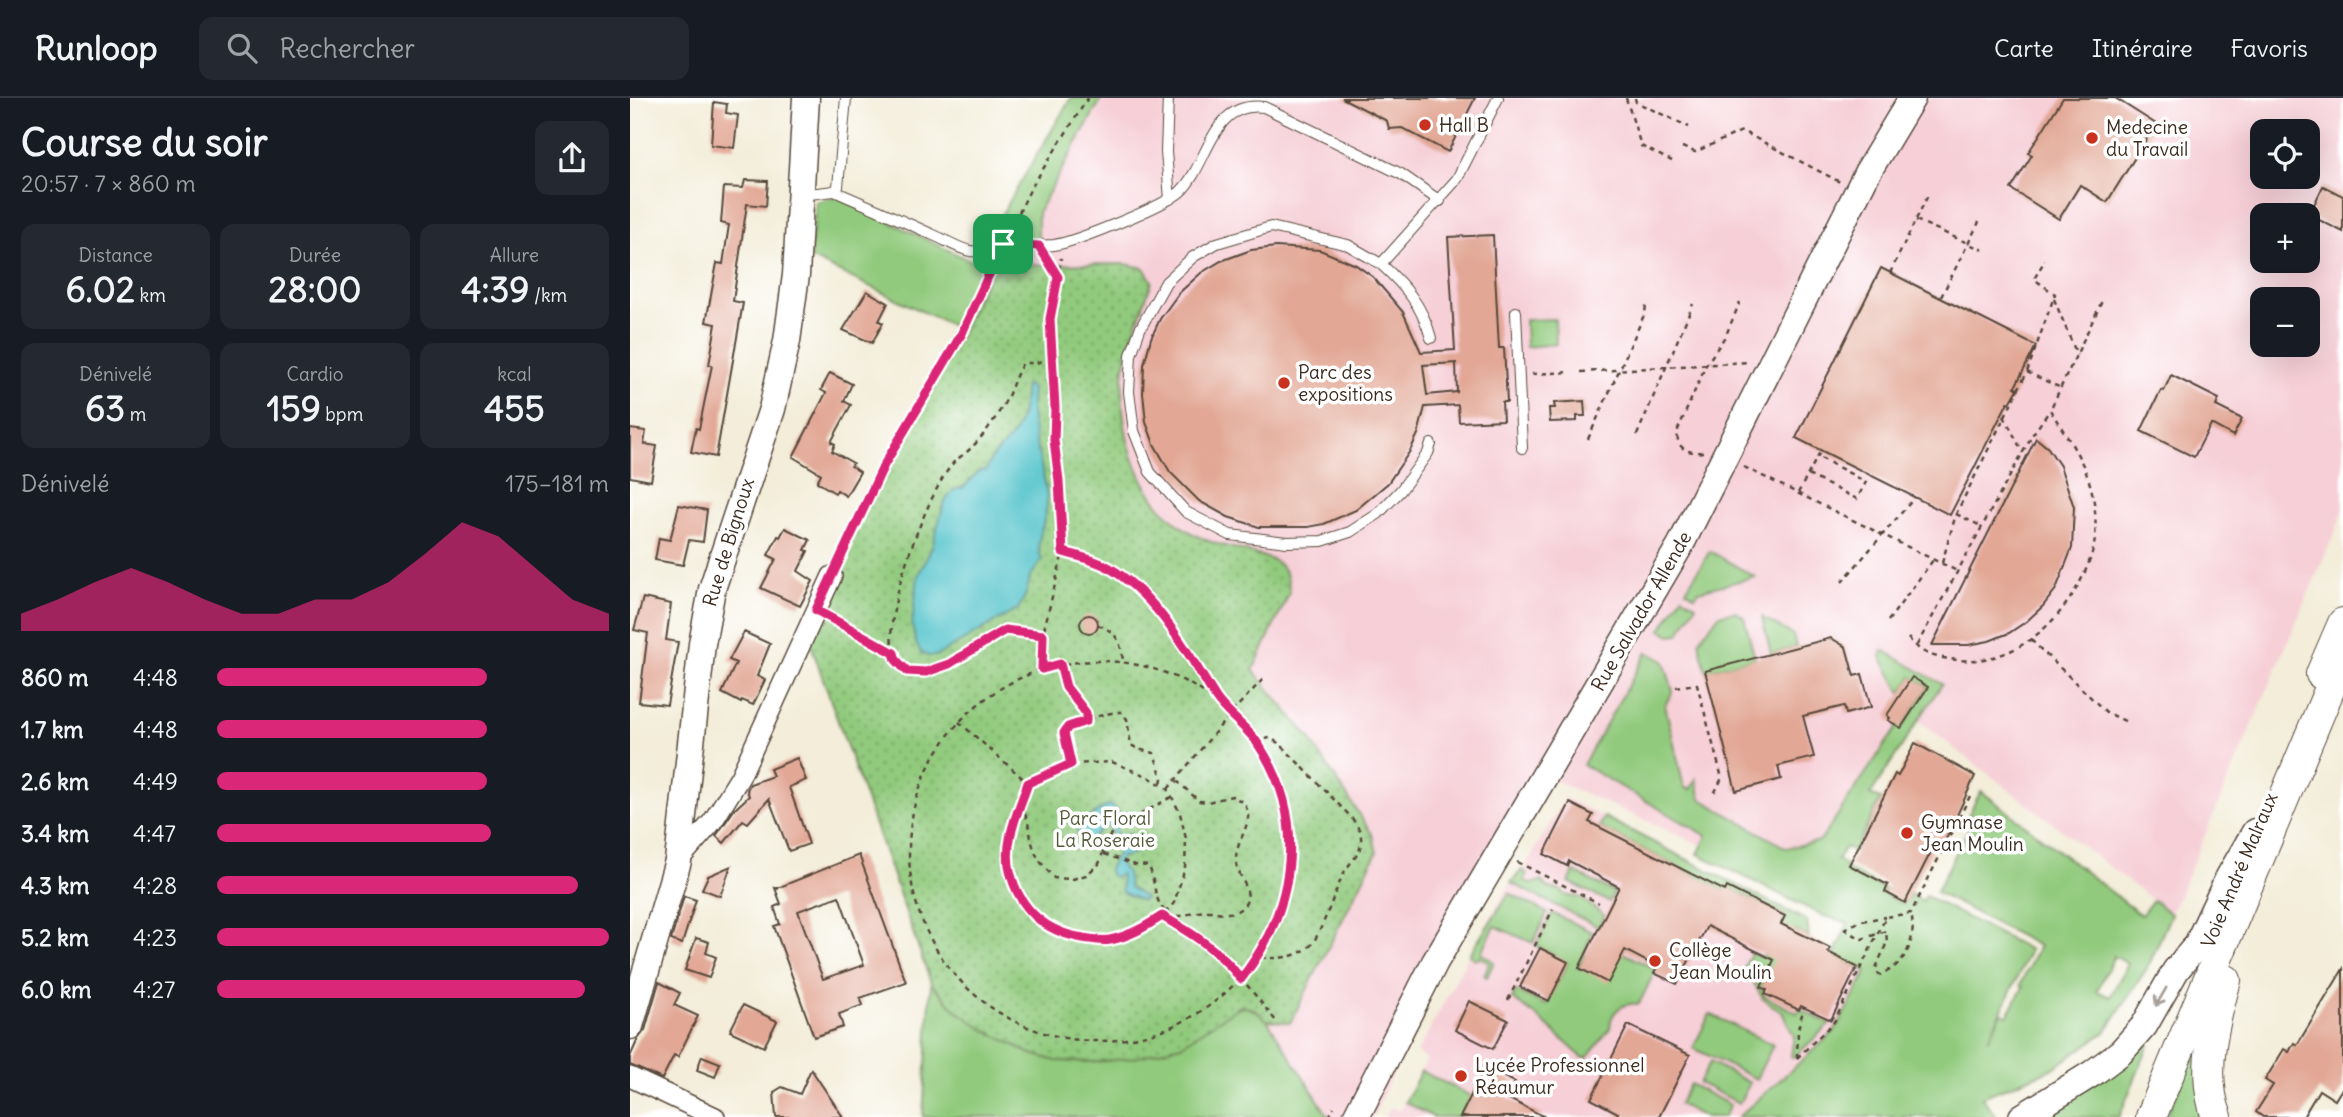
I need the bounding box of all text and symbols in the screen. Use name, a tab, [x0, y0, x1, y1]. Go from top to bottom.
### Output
search box	[199, 17, 689, 80]
text: Runloop	[35, 27, 157, 69]
icon: search	[223, 29, 261, 67]
text: Rechercher	[279, 32, 415, 65]
text: Carte	[1994, 33, 2054, 63]
text: Itinéraire	[2092, 33, 2193, 63]
text: Favoris	[2231, 33, 2308, 63]
place label: Hall B	[1439, 113, 1489, 137]
place label: Medecine du Travail	[2106, 115, 2188, 161]
marker: Hall B	[1417, 117, 1433, 133]
text: Course du soir	[21, 119, 268, 166]
map controls	[2250, 119, 2320, 357]
button: locate	[2250, 119, 2320, 189]
button: share	[535, 121, 609, 195]
marker: Medecine du Travail	[2084, 130, 2100, 146]
text: 20:57 · 7 × 860 m	[21, 169, 196, 198]
button: +	[2250, 203, 2320, 273]
pin	[973, 214, 1033, 274]
icon: arrive	[984, 225, 1022, 263]
text: Distance	[79, 243, 153, 267]
text: Durée	[289, 243, 341, 267]
text: Allure	[490, 243, 539, 267]
text: 6.02	[65, 267, 135, 311]
text: 28:00	[268, 267, 362, 311]
text: 4:39	[461, 267, 530, 311]
text: km	[135, 283, 166, 307]
text: /km	[530, 283, 567, 307]
button: −	[2250, 287, 2320, 357]
place label: Parc des expositions	[1298, 360, 1393, 406]
text: Dénivelé	[79, 362, 152, 386]
text: Cardio	[287, 362, 343, 386]
text: kcal	[497, 362, 531, 386]
marker: Parc des expositions	[1276, 375, 1292, 391]
text: 63	[85, 386, 125, 430]
text: 159	[267, 386, 321, 430]
text: 455	[484, 386, 545, 430]
text: m	[125, 402, 146, 426]
text: bpm	[321, 402, 363, 426]
text: Dénivelé	[21, 469, 109, 498]
text: 175–181 m	[505, 469, 609, 498]
street label: Rue de Bignoux	[697, 474, 759, 609]
street label: Rue Salvador Allende	[1585, 527, 1697, 695]
text: 860 m	[21, 663, 88, 692]
text: 4:48	[133, 663, 178, 692]
text: 1.7 km	[21, 715, 84, 744]
text: 4:48	[133, 715, 178, 744]
text: 2.6 km	[21, 767, 89, 796]
text: 4:49	[133, 767, 178, 796]
street label: Voie André Malraux	[2195, 788, 2283, 951]
park label: Parc Floral La Roseraie	[1055, 806, 1155, 852]
place label: Gymnase Jean Moulin	[1921, 810, 2024, 856]
text: 3.4 km	[21, 819, 89, 848]
text: 4:47	[133, 819, 176, 848]
marker: Gymnase Jean Moulin	[1899, 825, 1915, 841]
text: 4.3 km	[21, 871, 90, 900]
text: 4:28	[133, 871, 177, 900]
text: 5.2 km	[21, 923, 89, 952]
text: 4:23	[133, 923, 177, 952]
place label: Collège Jean Moulin	[1669, 938, 1772, 984]
marker: Collège Jean Moulin	[1647, 953, 1663, 969]
text: 6.0 km	[21, 975, 92, 1004]
text: 4:27	[133, 975, 175, 1004]
one-way arrow	[2154, 986, 2168, 1006]
place label: Lycée Professionnel Réaumur	[1475, 1053, 1645, 1099]
marker: Lycée Professionnel Réaumur	[1453, 1068, 1469, 1084]

